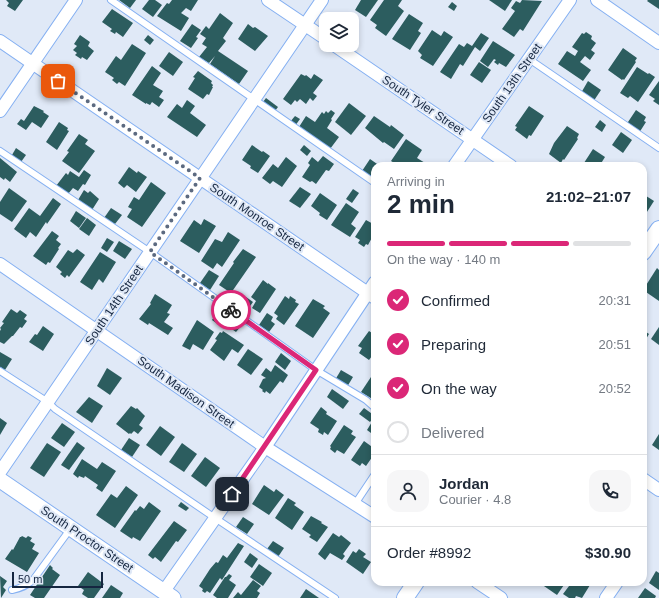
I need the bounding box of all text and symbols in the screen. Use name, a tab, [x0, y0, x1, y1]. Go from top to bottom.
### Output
map controls	[319, 12, 359, 52]
button: layers	[319, 12, 359, 52]
street label: South 13th Street	[479, 40, 545, 125]
pin	[41, 64, 75, 98]
icon: bag	[47, 70, 69, 92]
street label: South Tyler Street	[379, 72, 467, 138]
text: Arriving in	[387, 174, 445, 189]
street label: South Monroe Street	[207, 180, 307, 254]
text: 21:02–21:07	[546, 188, 631, 205]
text: 2 min	[387, 189, 455, 219]
text: On the way · 140 m	[387, 252, 500, 267]
street label: South 14th Street	[82, 262, 146, 348]
icon: check	[387, 289, 409, 311]
courier	[211, 290, 251, 330]
text: Confirmed	[421, 292, 490, 309]
text: 20:31	[598, 293, 631, 308]
icon: bike	[220, 299, 242, 321]
icon: check	[387, 333, 409, 355]
text: Preparing	[421, 336, 486, 353]
text: 20:51	[598, 337, 631, 352]
street label: South Madison Street	[135, 353, 238, 431]
icon: check	[387, 377, 409, 399]
text: On the way	[421, 380, 497, 397]
text: 20:52	[598, 381, 631, 396]
text: Delivered	[421, 424, 484, 441]
button: person	[387, 470, 429, 512]
button: phone	[589, 470, 631, 512]
text: Jordan	[439, 475, 489, 492]
pin	[215, 477, 249, 511]
icon: home	[221, 483, 243, 505]
text: Courier · 4.8	[439, 492, 511, 507]
street label: South Proctor Street	[38, 503, 137, 576]
text: Order #8992	[387, 544, 471, 561]
text: $30.90	[585, 544, 631, 561]
scale bar	[12, 570, 103, 589]
text: 50 m	[18, 573, 42, 585]

